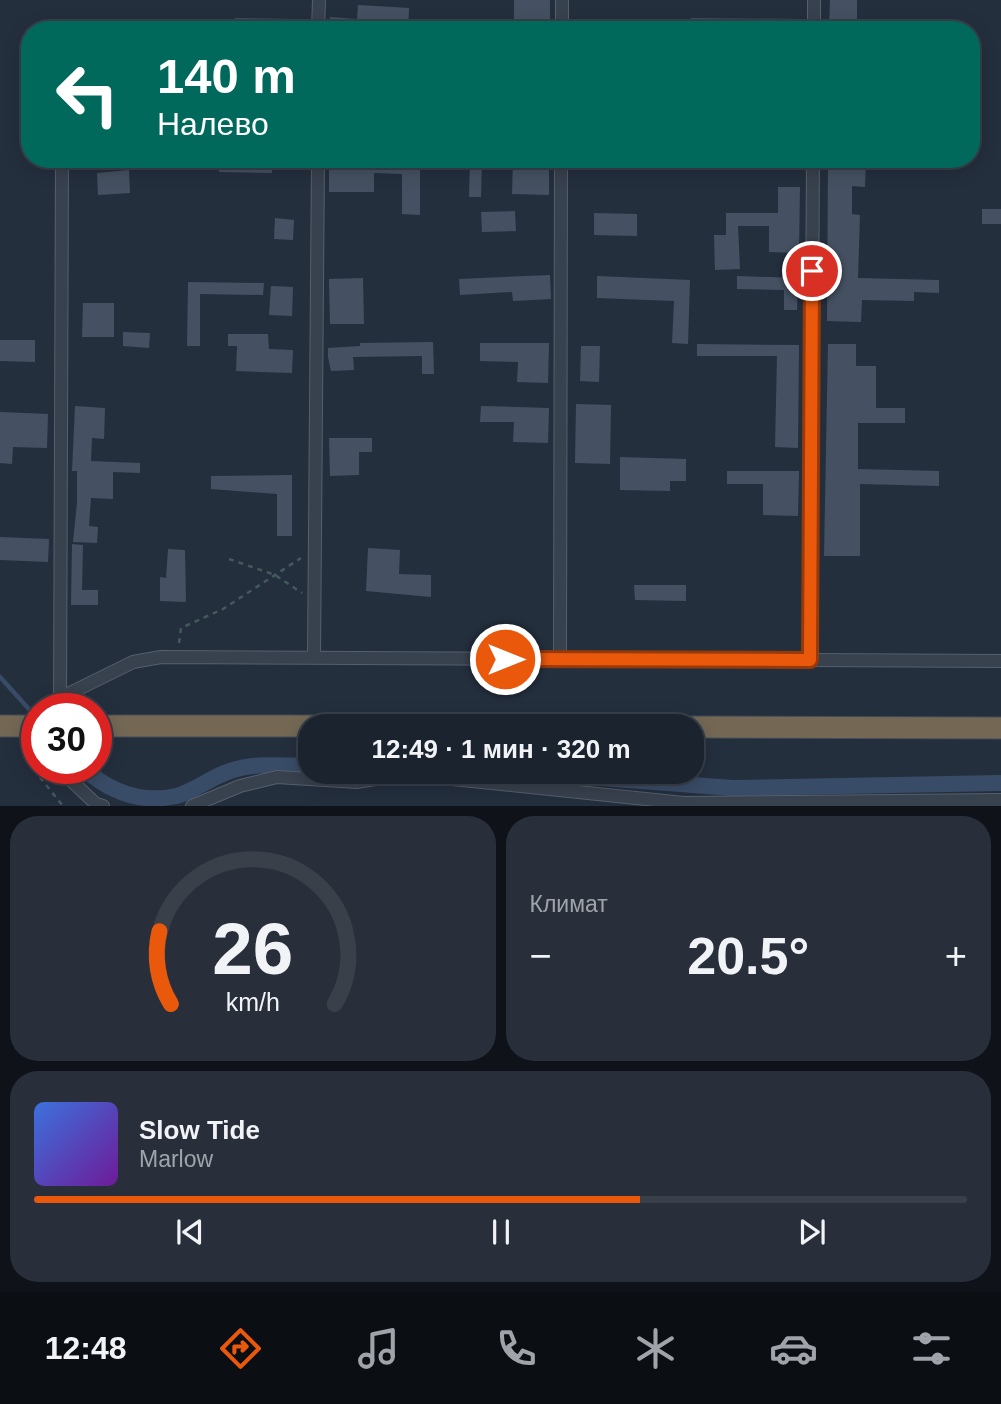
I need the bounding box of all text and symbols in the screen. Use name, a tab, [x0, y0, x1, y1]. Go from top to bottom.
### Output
icon: left	[42, 49, 133, 140]
text: 140 m	[157, 49, 296, 103]
text: Налево	[157, 106, 269, 142]
pin	[782, 241, 842, 301]
icon: arrive	[793, 252, 831, 290]
position arrow	[468, 622, 542, 696]
speed limit sign: 30	[21, 693, 112, 784]
text: 12:49 · 1 мин · 320 m	[371, 734, 631, 764]
text: Климат	[530, 891, 608, 917]
text: 26	[212, 909, 293, 990]
text: 20.5°	[687, 927, 809, 985]
text: −	[530, 935, 552, 977]
text: +	[945, 935, 967, 977]
text: km/h	[226, 988, 280, 1016]
text: Slow Tide	[139, 1115, 260, 1145]
text: Marlow	[139, 1146, 213, 1172]
icon: previous	[171, 1213, 209, 1251]
icon: pause	[482, 1213, 520, 1251]
icon: next	[793, 1213, 831, 1251]
icon: directions	[216, 1324, 265, 1373]
icon: music	[354, 1324, 403, 1373]
icon: phone	[492, 1324, 541, 1373]
icon: climate	[631, 1324, 680, 1373]
icon: car	[769, 1324, 818, 1373]
icon: filters	[907, 1324, 956, 1373]
text: 12:48	[45, 1330, 126, 1366]

